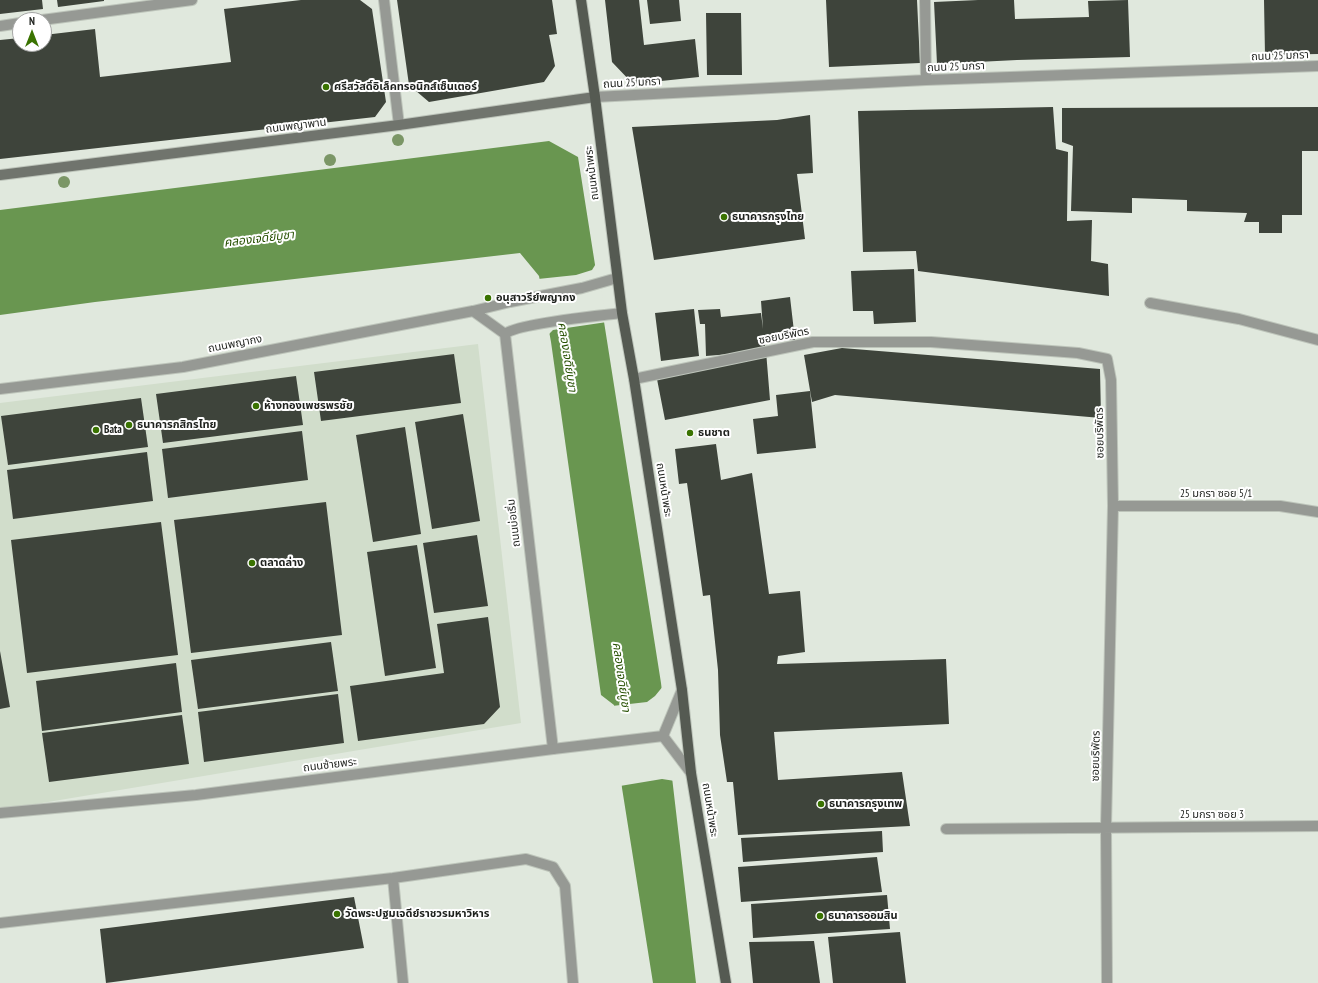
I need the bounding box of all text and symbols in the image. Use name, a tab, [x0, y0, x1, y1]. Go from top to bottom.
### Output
north arrow	[12, 12, 52, 52]
text: N	[29, 14, 35, 28]
street label: ถนน 25 มกรา	[1251, 48, 1309, 64]
street label: ถนน 25 มกรา	[927, 59, 985, 75]
street label: ถนน 25 มกรา	[603, 75, 661, 91]
place label: ศรีสวัสดิ์อิเล็คทรอนิกส์เซ็นเตอร์	[334, 80, 477, 94]
marker: ศรีสวัสดิ์อิเล็คทรอนิกส์เซ็นเตอร์	[321, 82, 331, 92]
street label: ถนนพญาพาน	[265, 116, 327, 136]
street label: ถนนหน้าพระ	[582, 145, 602, 201]
place label: ธนาคารกรุงไทย	[732, 210, 804, 224]
marker: ธนาคารกรุงไทย	[719, 212, 729, 222]
water label: คลองเจดีย์บูชา	[223, 228, 295, 250]
place label: อนุสาวรีย์พญากง	[496, 291, 575, 305]
marker: อนุสาวรีย์พญากง	[483, 293, 493, 303]
water label: คลองเจดีย์บูชา	[554, 321, 580, 393]
street label: ซอยบริพัตร	[758, 325, 810, 347]
street label: ถนนพญากง	[207, 332, 263, 356]
place label: ห้างทองเพชรพรชัย	[264, 399, 353, 413]
marker: ห้างทองเพชรพรชัย	[251, 401, 261, 411]
street label: ซอยบริพัตร	[1093, 407, 1107, 459]
place label: ธนาคารกสิกรไทย	[137, 418, 216, 432]
marker: ธนาคารกสิกรไทย	[124, 420, 134, 430]
place label: Bata	[104, 423, 122, 437]
marker: Bata	[91, 425, 101, 435]
place label: ธนชาต	[698, 426, 730, 440]
marker: ธนชาต	[685, 428, 695, 438]
street label: ถนนหน้าพระ	[653, 462, 675, 518]
street label: 25 มกรา ซอย 5/1	[1180, 487, 1252, 501]
street label: ถนนบ่อเริ่ม	[505, 498, 523, 548]
place label: ตลาดล่าง	[260, 556, 303, 570]
marker: ตลาดล่าง	[247, 558, 257, 568]
water label: คลองเจดีย์บูชา	[609, 641, 633, 713]
street label: ซอยบริพัตร	[1089, 730, 1103, 782]
street label: ถนนซ้ายพระ	[302, 755, 358, 775]
street label: ถนนหน้าพระ	[699, 782, 721, 838]
place label: ธนาคารกรุงเทพ	[829, 797, 902, 811]
marker: ธนาคารกรุงเทพ	[816, 799, 826, 809]
street label: 25 มกรา ซอย 3	[1180, 808, 1244, 822]
place label: วัดพระปฐมเจดีย์ราชวรมหาวิหาร	[345, 907, 489, 921]
marker: วัดพระปฐมเจดีย์ราชวรมหาวิหาร	[332, 909, 342, 919]
place label: ธนาคารออมสิน	[828, 909, 898, 923]
marker: ธนาคารออมสิน	[815, 911, 825, 921]

